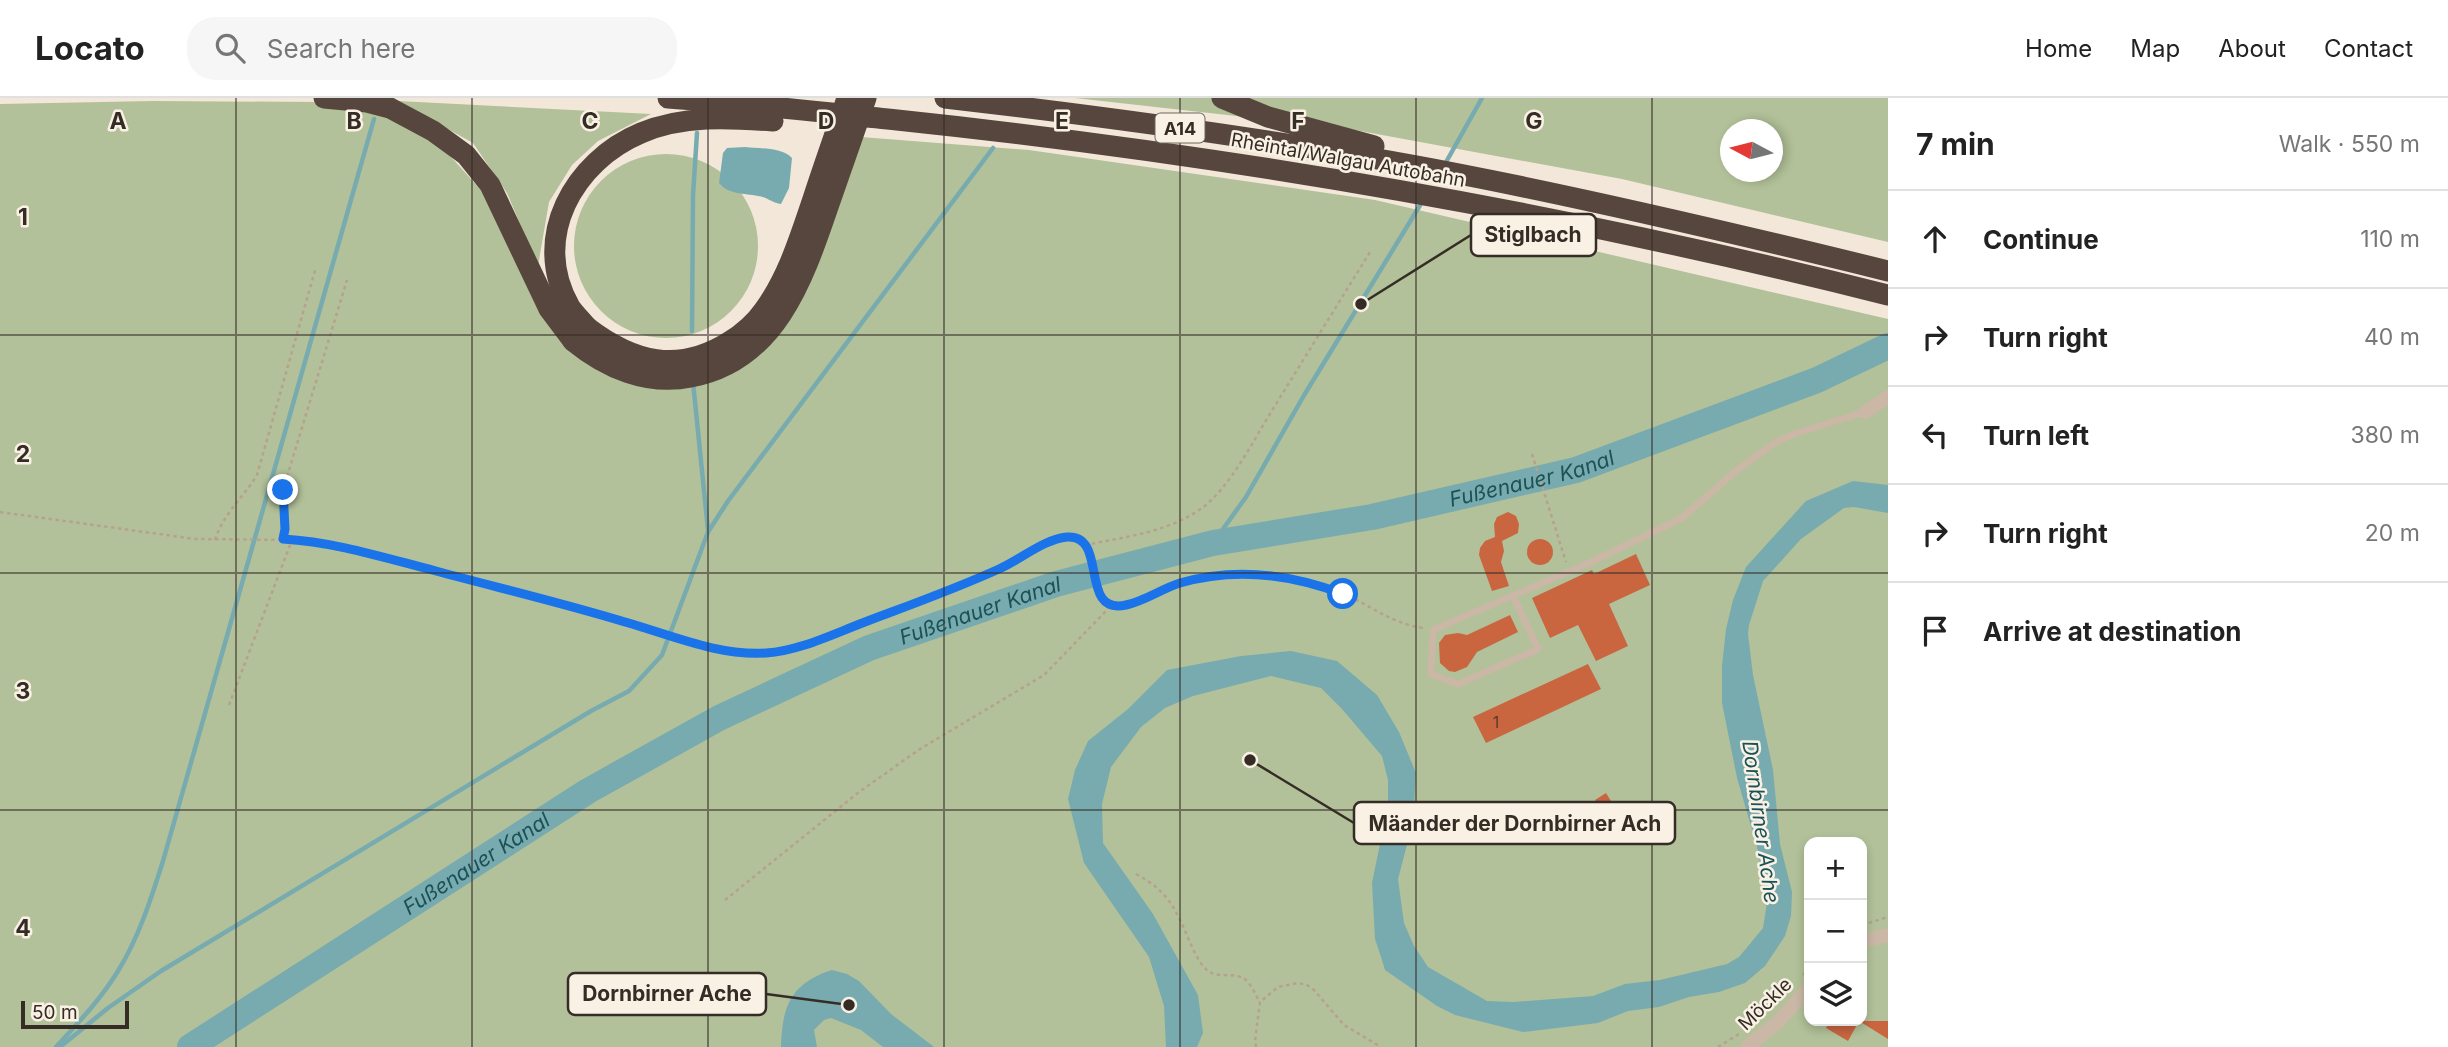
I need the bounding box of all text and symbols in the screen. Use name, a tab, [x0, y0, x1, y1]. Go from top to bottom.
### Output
search box	[187, 17, 677, 80]
text: Locato	[35, 28, 145, 68]
icon: search	[211, 29, 249, 67]
text: Search here	[267, 33, 415, 64]
text: Home	[2025, 34, 2092, 63]
text: Map	[2130, 34, 2180, 63]
text: About	[2218, 34, 2286, 63]
text: Contact	[2324, 34, 2413, 63]
text: A	[109, 107, 127, 135]
text: B	[346, 107, 362, 135]
text: C	[581, 107, 599, 135]
text: D	[818, 107, 834, 135]
text: E	[1055, 107, 1069, 135]
text: F	[1291, 107, 1305, 135]
text: G	[1525, 107, 1543, 135]
road number: A14	[1156, 113, 1204, 142]
north arrow	[1720, 119, 1783, 182]
text: 7 min	[1916, 126, 1995, 162]
street label: Rheintal/Walgau Autobahn	[1229, 128, 1467, 192]
text: Walk · 550 m	[2279, 130, 2420, 158]
text: 1	[18, 203, 28, 231]
callout: Stiglbach	[1471, 214, 1596, 256]
icon: ahead	[1916, 220, 1954, 258]
text: Stiglbach	[1484, 222, 1582, 247]
text: Continue	[1983, 224, 2099, 255]
text: 110 m	[2360, 225, 2420, 253]
icon: right	[1916, 318, 1954, 356]
text: Turn right	[1983, 322, 2108, 353]
text: 40 m	[2364, 323, 2420, 351]
icon: left	[1916, 416, 1954, 454]
text: Turn left	[1983, 420, 2089, 451]
text: 380 m	[2350, 421, 2420, 449]
text: 2	[16, 440, 30, 468]
water label: Fußenauer Kanal	[1447, 444, 1618, 511]
route end	[267, 474, 298, 505]
icon: right	[1916, 514, 1954, 552]
text: Turn right	[1983, 518, 2108, 549]
text: 20 m	[2365, 519, 2420, 547]
water label: Fußenauer Kanal	[896, 571, 1064, 649]
route start	[1327, 578, 1358, 609]
icon: arrive	[1916, 612, 1954, 650]
text: Arrive at destination	[1983, 616, 2242, 647]
text: 3	[16, 677, 30, 705]
house number: 1	[1493, 712, 1499, 732]
water label: Dornbirner Ache	[1737, 739, 1785, 905]
callout: Mäander der Dornbirner Ach	[1354, 802, 1675, 844]
water label: Fußenauer Kanal	[398, 806, 555, 919]
text: Mäander der Dornbirner Ach	[1369, 811, 1661, 836]
map controls	[1804, 837, 1867, 1026]
button: +	[1804, 837, 1867, 900]
button: −	[1804, 900, 1867, 963]
text: 4	[15, 914, 31, 942]
button: layers	[1804, 963, 1867, 1026]
callout: Dornbirner Ache	[568, 973, 766, 1015]
street label: Möckle	[1733, 973, 1797, 1035]
text: Dornbirner Ache	[582, 981, 752, 1006]
scale bar	[21, 998, 130, 1030]
text: 50 m	[32, 1001, 78, 1024]

